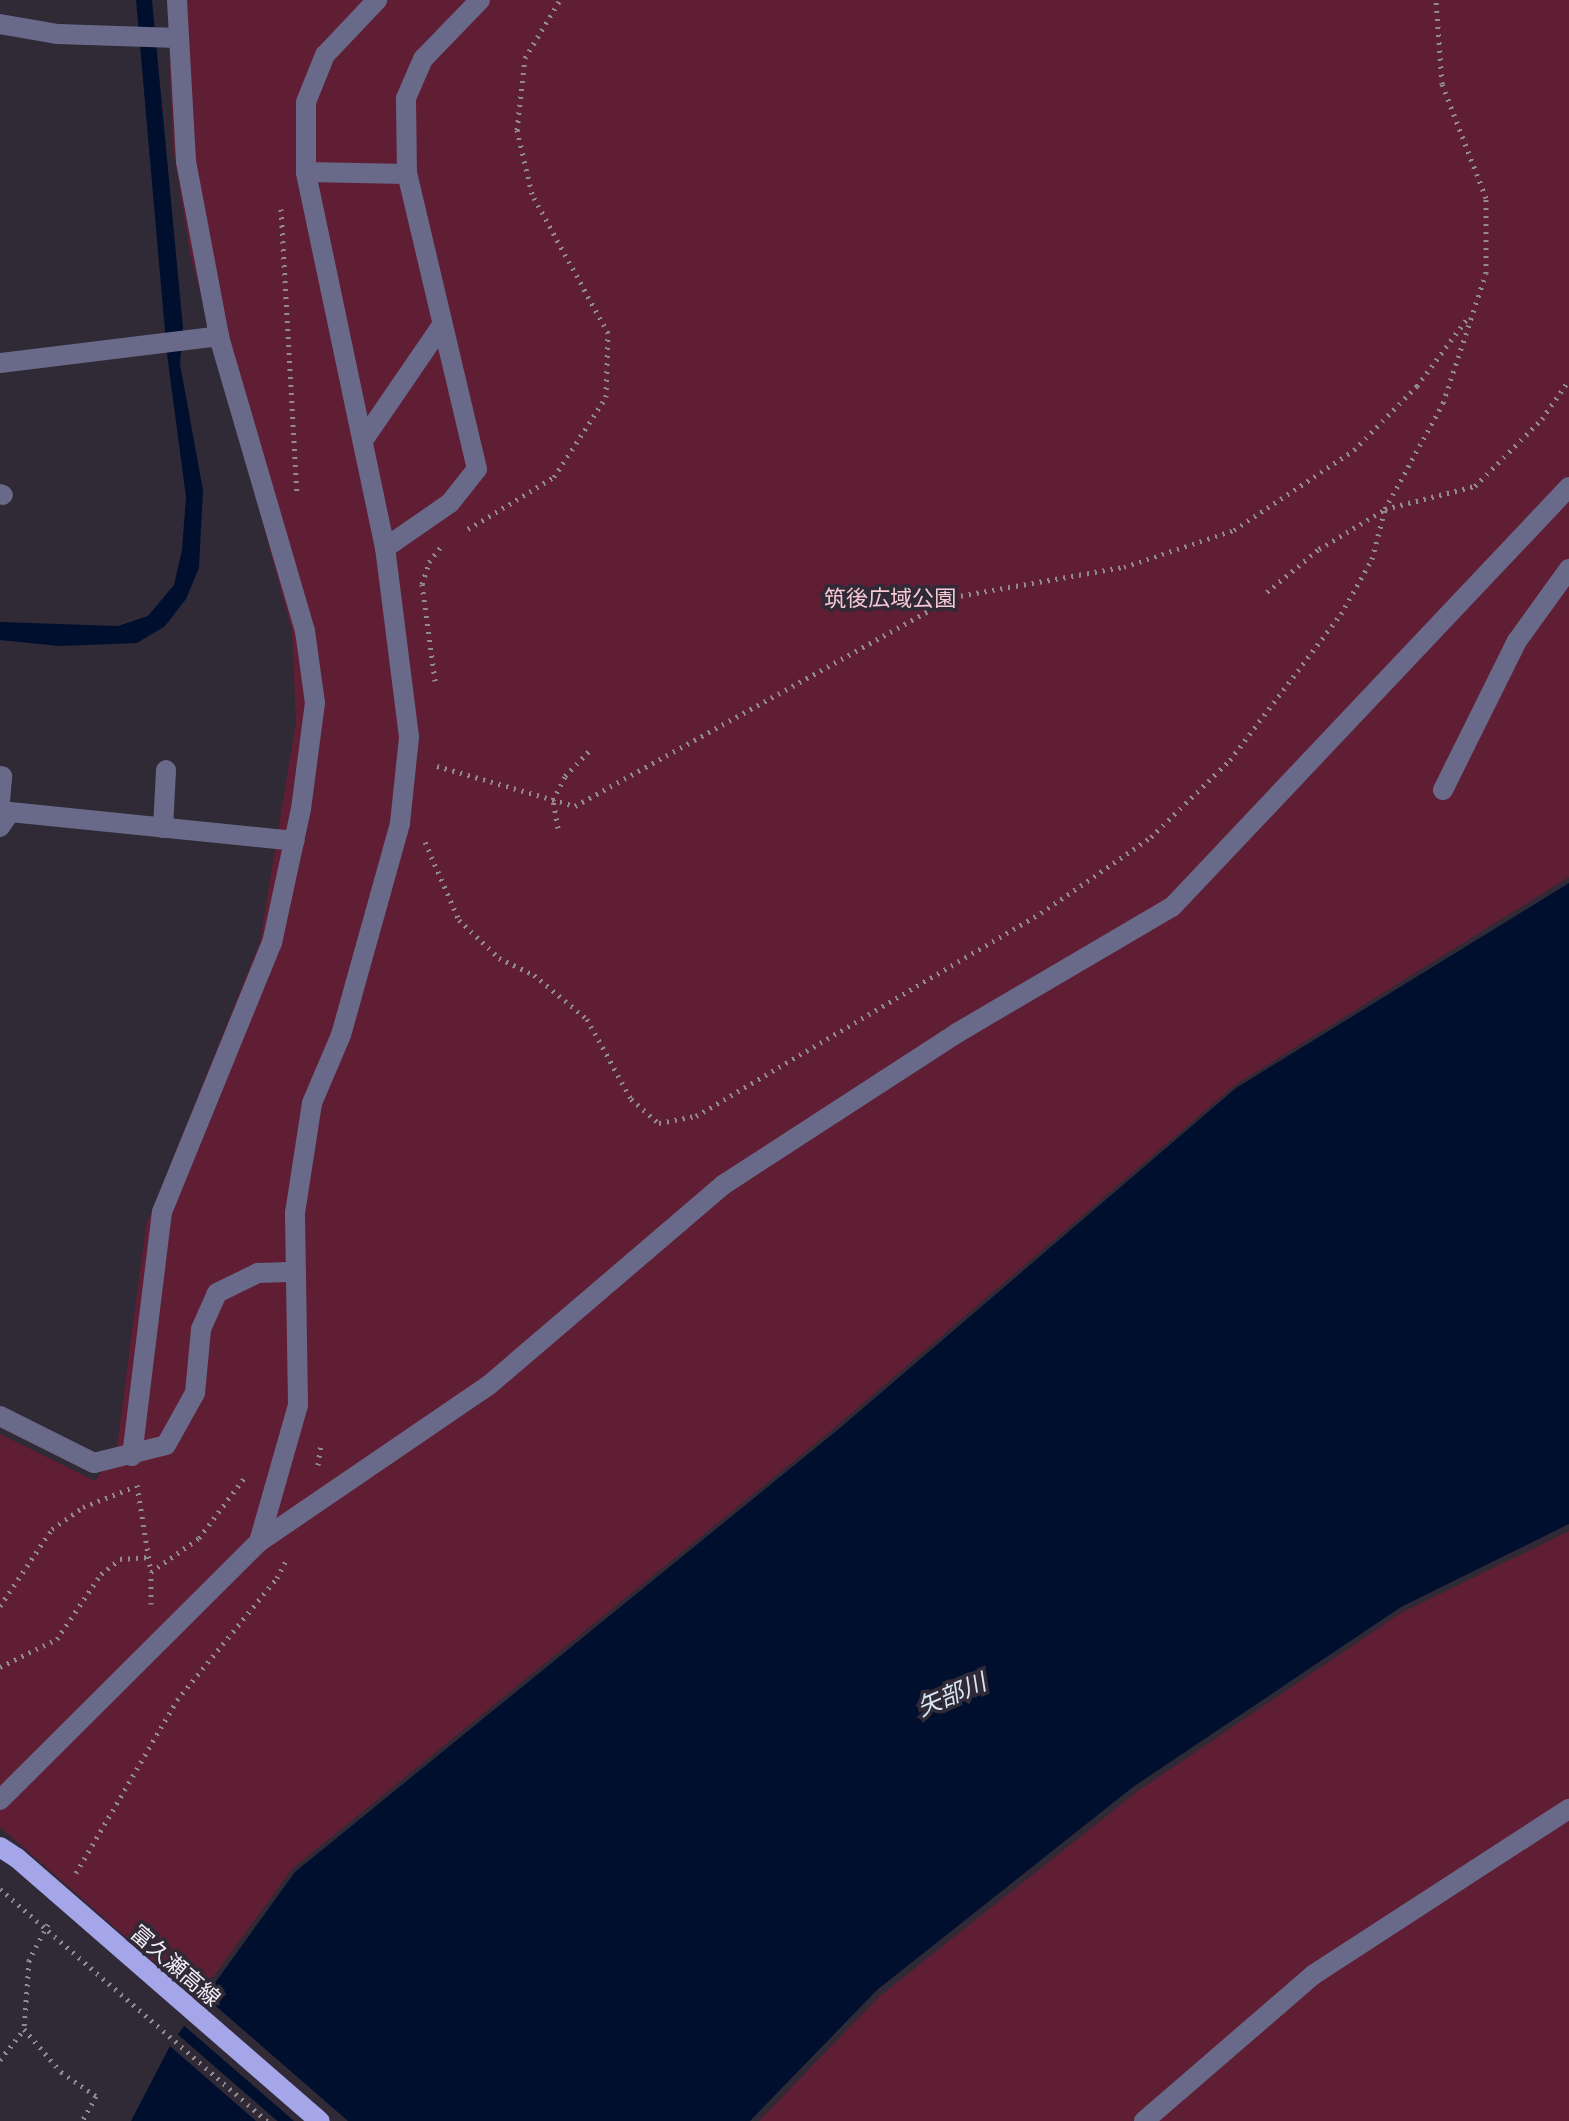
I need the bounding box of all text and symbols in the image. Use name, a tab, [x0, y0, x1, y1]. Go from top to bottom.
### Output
park label: 筑後広域公園	[824, 585, 956, 611]
water label: 矢部川	[912, 1667, 990, 1721]
street label: 富久瀬高線	[126, 1919, 226, 2011]

